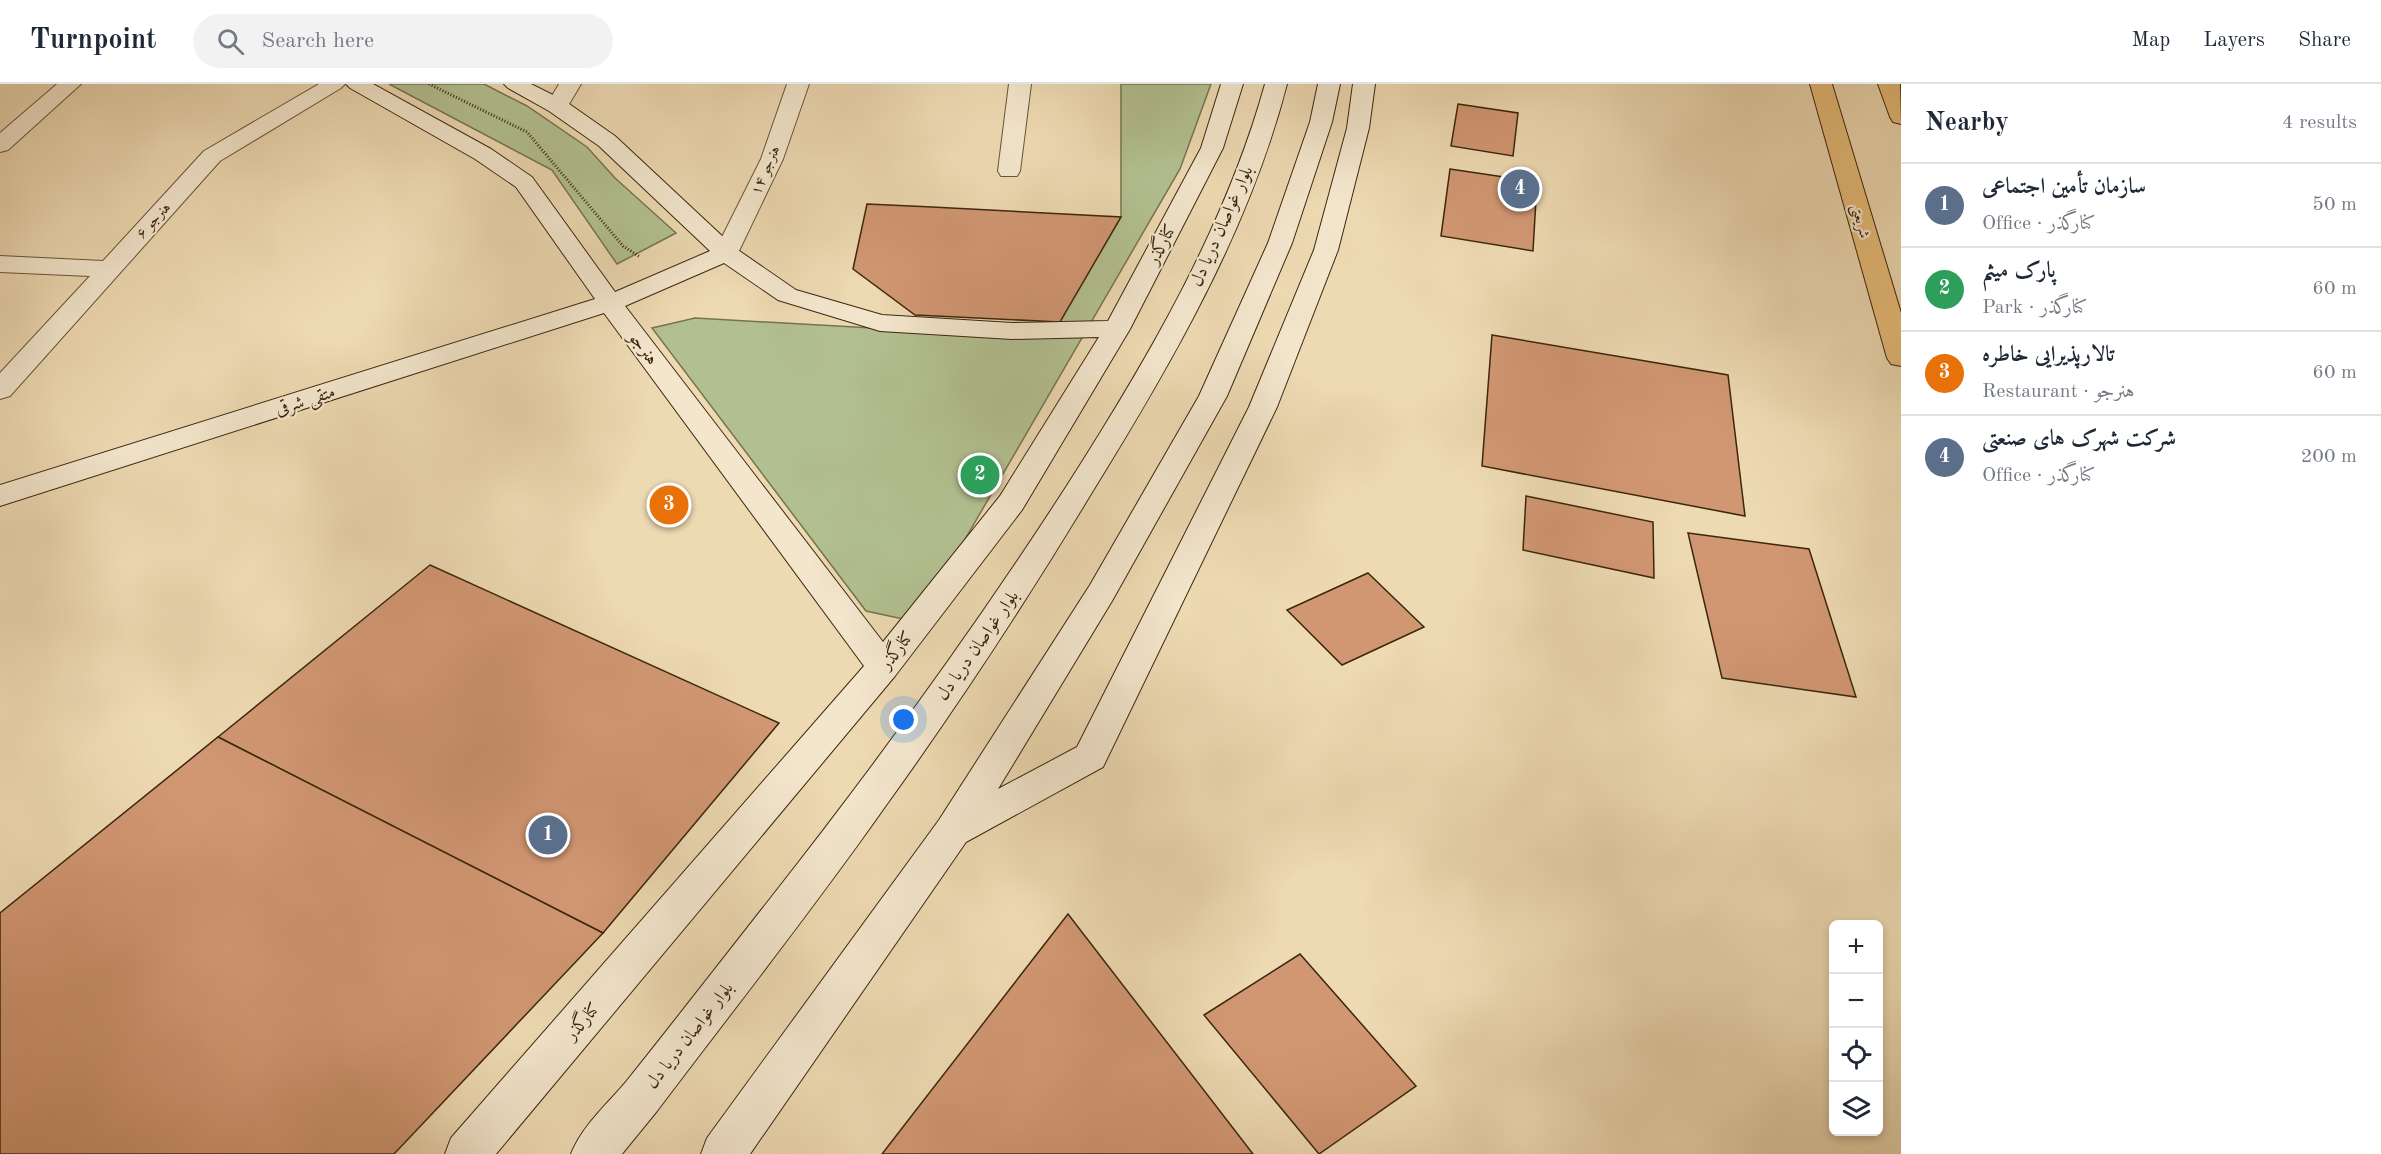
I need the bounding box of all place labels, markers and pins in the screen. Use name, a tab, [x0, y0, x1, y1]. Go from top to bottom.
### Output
pin: 4	[1500, 166, 1540, 212]
pin: 2	[960, 452, 1000, 498]
pin: 3	[650, 482, 688, 528]
pin: 1	[528, 812, 568, 858]

